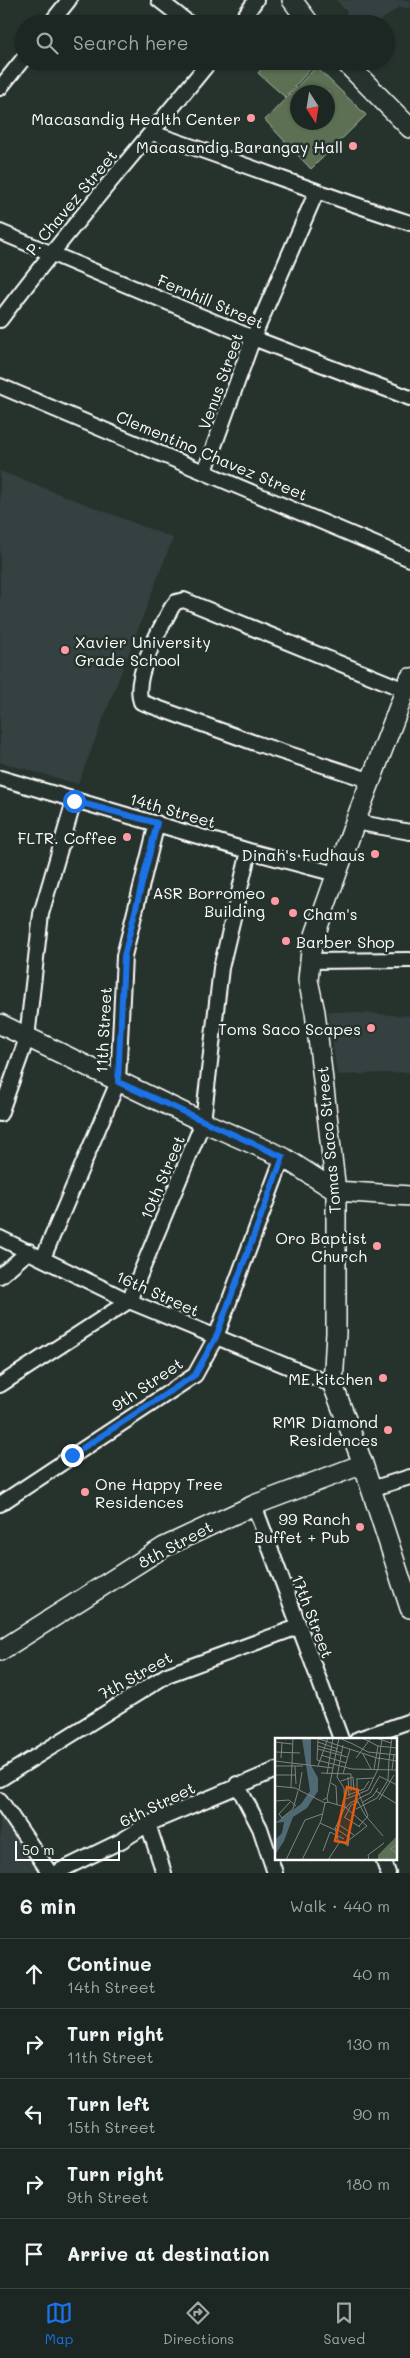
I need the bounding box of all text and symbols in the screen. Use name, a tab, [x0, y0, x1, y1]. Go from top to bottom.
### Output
search box	[15, 15, 395, 70]
icon: search	[33, 29, 61, 57]
text: Search here	[73, 30, 189, 55]
north arrow	[290, 85, 335, 130]
place label: Macasandig Health Center	[31, 108, 241, 129]
marker: Macasandig Health Center	[245, 112, 257, 124]
place label: Macasandig Barangay Hall	[136, 136, 343, 157]
marker: Macasandig Barangay Hall	[347, 140, 359, 152]
street label: P. Chavez Street	[21, 145, 121, 259]
street label: Fernhill Street	[155, 269, 267, 333]
street label: Venus Street	[193, 330, 247, 432]
street label: Clementino Chavez Street	[113, 405, 311, 505]
place label: Xavier University Grade School	[75, 631, 211, 670]
marker: Xavier University Grade School	[59, 644, 71, 656]
street label: 14th Street	[127, 788, 219, 832]
route start	[63, 790, 86, 813]
place label: FLTR. Coffee	[17, 827, 117, 848]
marker: FLTR. Coffee	[121, 831, 133, 843]
place label: Dinah's Fudhaus	[241, 844, 365, 865]
marker: Dinah's Fudhaus	[369, 848, 381, 860]
place label: ASR Borromeo Building	[152, 882, 265, 921]
marker: ASR Borromeo Building	[269, 895, 281, 907]
place label: Cham's	[303, 903, 357, 924]
marker: Cham's	[287, 907, 299, 919]
place label: Barber Shop	[296, 931, 395, 952]
marker: Barber Shop	[280, 935, 292, 947]
street label: 11th Street	[90, 986, 116, 1074]
place label: Toms Saco Scapes	[218, 1018, 361, 1039]
marker: Toms Saco Scapes	[365, 1022, 377, 1034]
street label: Tomas Saco Street	[311, 1065, 345, 1215]
street label: 10th Street	[135, 1132, 189, 1222]
place label: Oro Baptist Church	[275, 1227, 367, 1266]
marker: Oro Baptist Church	[371, 1240, 383, 1252]
street label: 16th Street	[113, 1265, 203, 1321]
street label: 9th Street	[107, 1352, 187, 1416]
place label: ME kitchen	[288, 1368, 373, 1389]
marker: ME kitchen	[377, 1372, 389, 1384]
place label: RMR Diamond Residences	[273, 1411, 378, 1450]
marker: RMR Diamond Residences	[382, 1424, 394, 1436]
route end	[61, 1444, 84, 1467]
place label: One Happy Tree Residences	[95, 1473, 223, 1512]
marker: One Happy Tree Residences	[79, 1486, 91, 1498]
place label: 99 Ranch Buffet + Pub	[254, 1508, 350, 1547]
street label: 8th Street	[134, 1516, 216, 1572]
marker: 99 Ranch Buffet + Pub	[354, 1521, 366, 1533]
street label: 17th Street	[287, 1571, 339, 1661]
street label: 7th Street	[94, 1646, 176, 1704]
inset map	[275, 1738, 398, 1860]
street label: 6th Street	[116, 1777, 198, 1831]
scale bar	[15, 1838, 120, 1861]
text: 50 m	[22, 1840, 54, 1859]
text: 6 min	[20, 1892, 76, 1919]
text: Walk · 440 m	[290, 1895, 390, 1916]
text: Continue	[67, 1951, 152, 1976]
icon: ahead	[20, 1960, 48, 1988]
text: 40 m	[353, 1963, 390, 1984]
text: 14th Street	[67, 1976, 156, 1997]
text: Turn right	[67, 2021, 164, 2046]
icon: right	[20, 2030, 48, 2058]
text: 130 m	[346, 2033, 390, 2054]
text: 11th Street	[67, 2046, 153, 2067]
text: Turn left	[67, 2091, 150, 2116]
icon: left	[20, 2100, 48, 2128]
text: 90 m	[353, 2103, 390, 2124]
text: 15th Street	[67, 2116, 156, 2137]
text: Turn right	[67, 2161, 164, 2186]
icon: right	[20, 2170, 48, 2198]
text: 180 m	[345, 2173, 390, 2194]
text: 9th Street	[67, 2186, 149, 2207]
icon: arrive	[20, 2240, 48, 2268]
text: Arrive at destination	[67, 2241, 270, 2266]
tab: Map	[45, 2299, 73, 2348]
tab: Directions	[163, 2299, 234, 2348]
tab: Saved	[324, 2299, 365, 2348]

